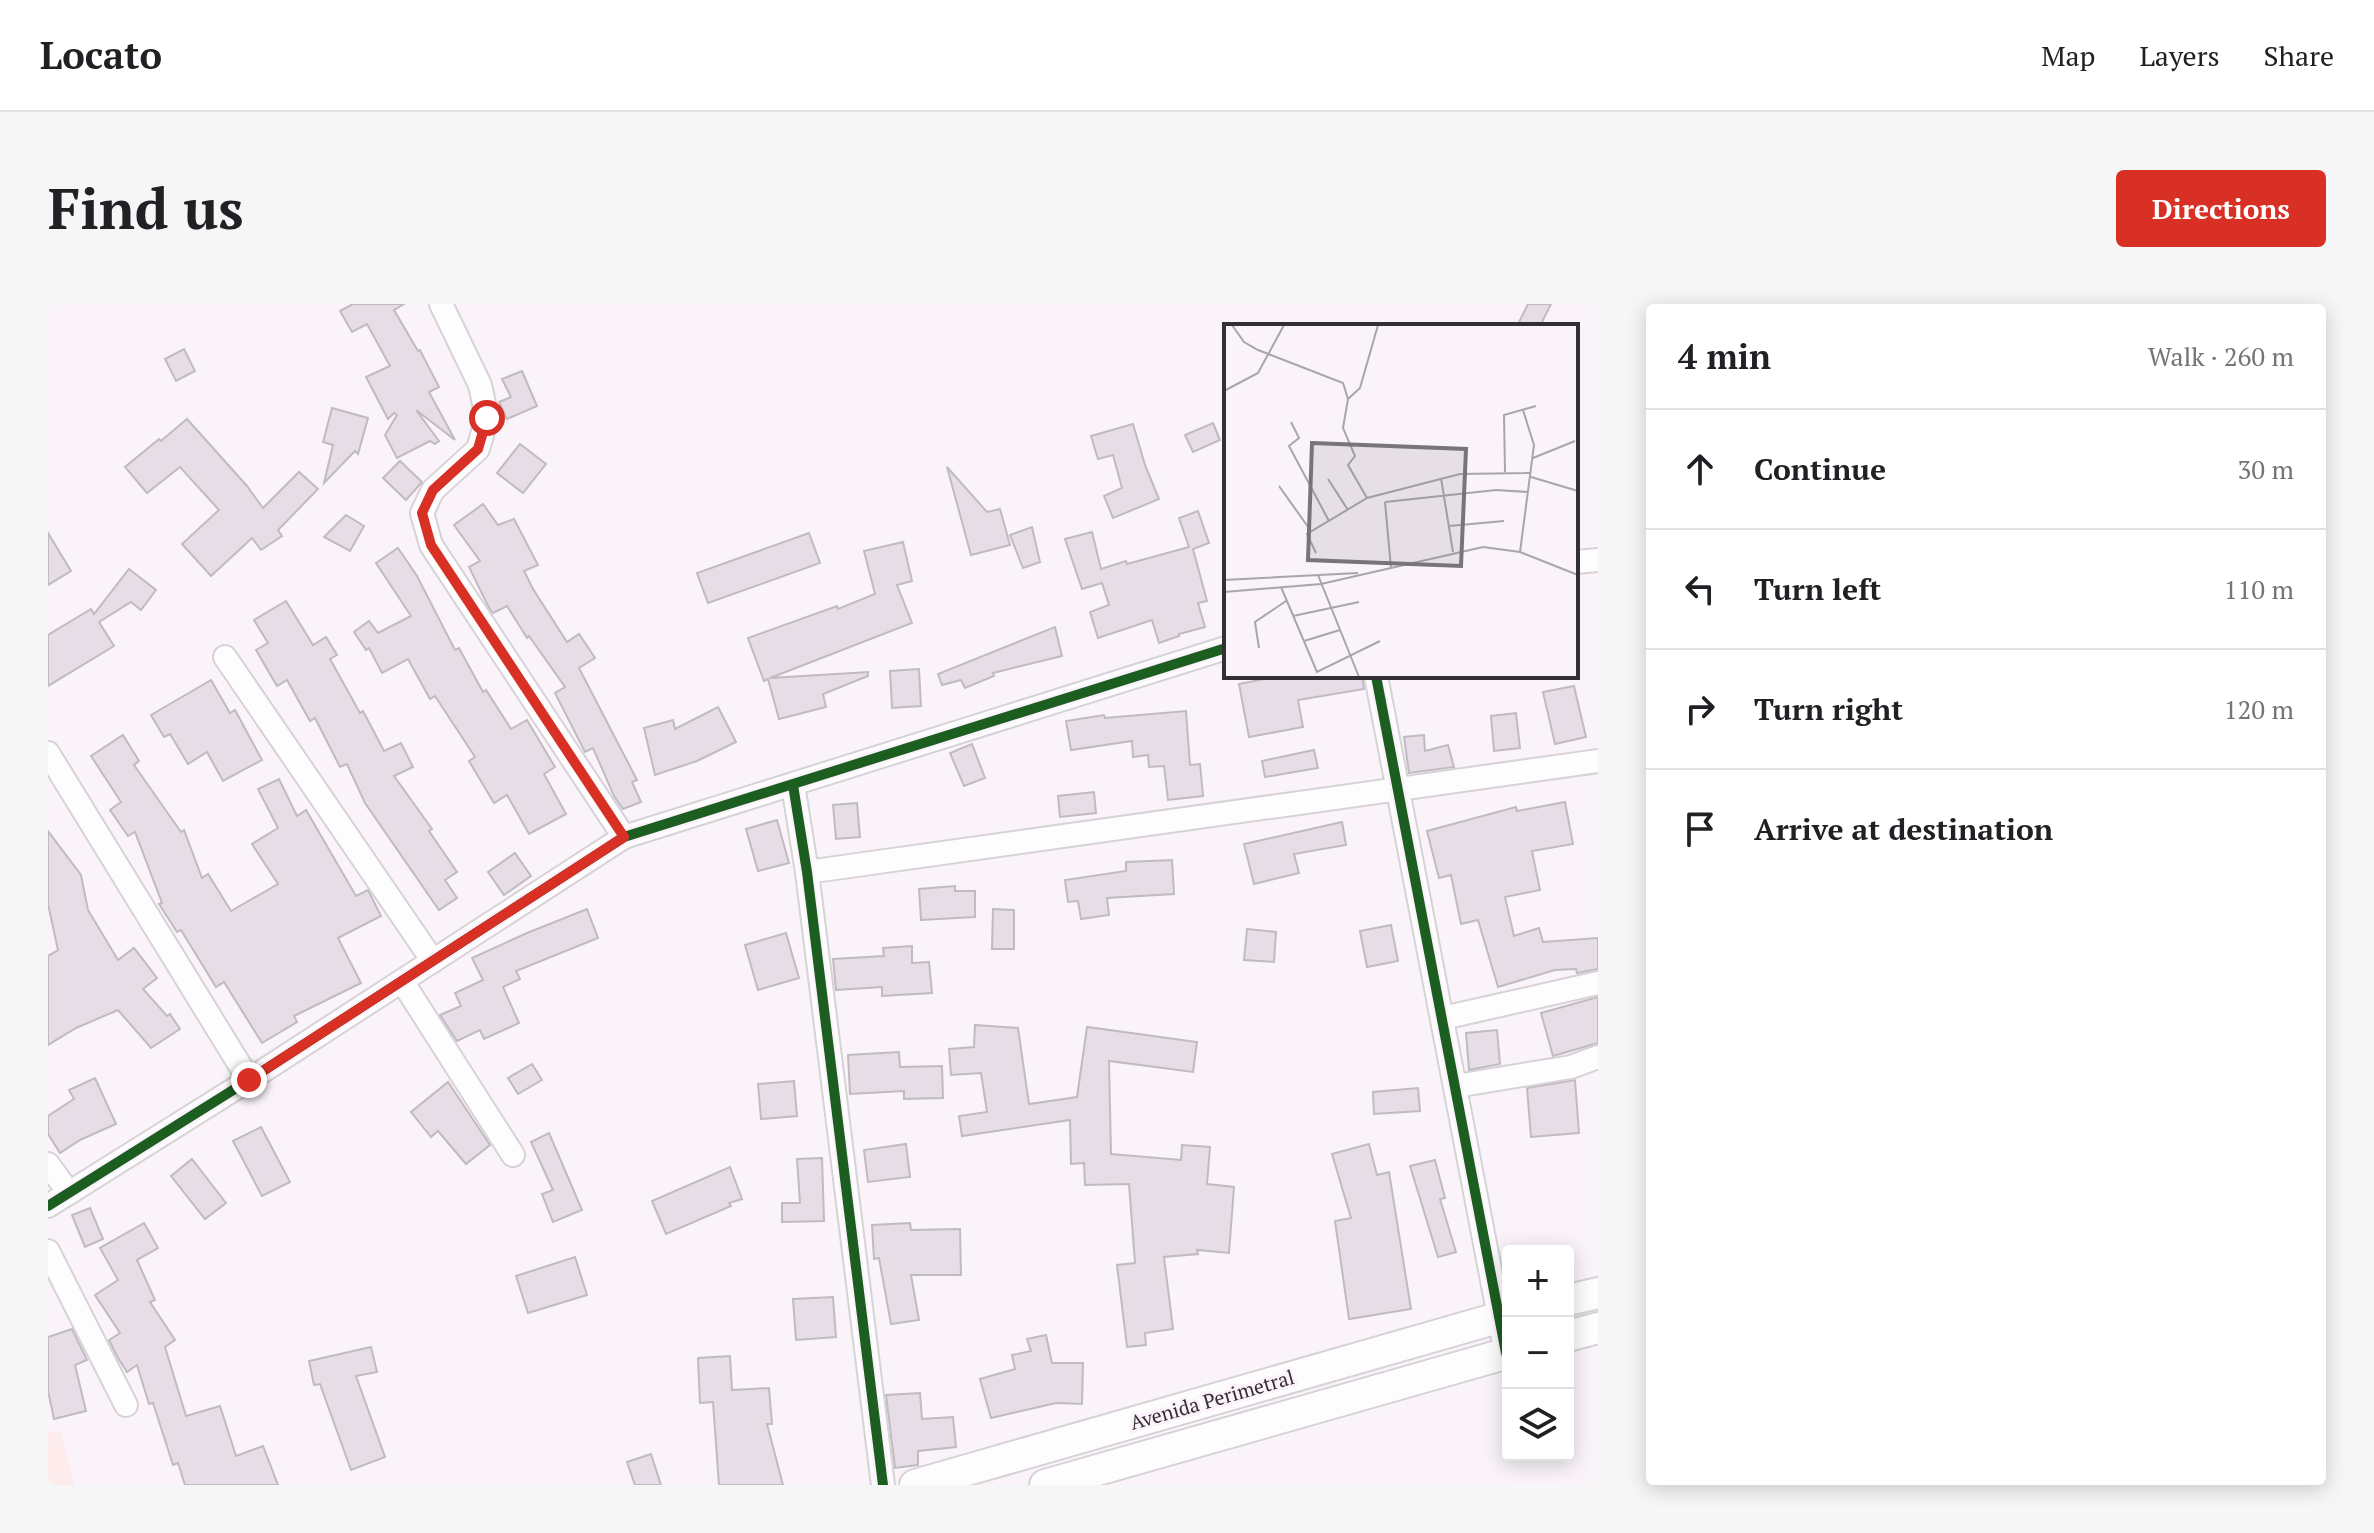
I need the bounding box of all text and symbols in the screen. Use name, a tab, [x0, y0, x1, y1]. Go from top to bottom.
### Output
text: Locato	[40, 30, 162, 80]
text: Map	[2041, 37, 2095, 74]
text: Layers	[2139, 37, 2220, 74]
text: Share	[2264, 37, 2334, 74]
button: Directions	[2116, 170, 2326, 247]
text: Find us	[48, 171, 244, 245]
inset map	[1224, 324, 1578, 678]
text: 4 min	[1678, 334, 1771, 379]
text: Walk · 260 m	[2148, 339, 2294, 373]
route start	[469, 400, 505, 436]
icon: ahead	[1678, 447, 1722, 491]
text: Continue	[1754, 449, 1886, 489]
text: 30 m	[2238, 452, 2294, 486]
icon: left	[1678, 567, 1722, 611]
text: Turn left	[1754, 569, 1881, 609]
text: 110 m	[2224, 572, 2294, 606]
icon: right	[1678, 687, 1722, 731]
text: Turn right	[1754, 689, 1903, 729]
text: 120 m	[2224, 692, 2294, 726]
icon: arrive	[1678, 807, 1722, 851]
text: Arrive at destination	[1754, 809, 2053, 849]
route end	[231, 1062, 267, 1098]
map controls	[1502, 1245, 1574, 1461]
button: +	[1502, 1245, 1574, 1317]
button: −	[1502, 1317, 1574, 1389]
street label: Avenida Perimetral	[1127, 1363, 1297, 1436]
button: layers	[1502, 1389, 1574, 1461]

